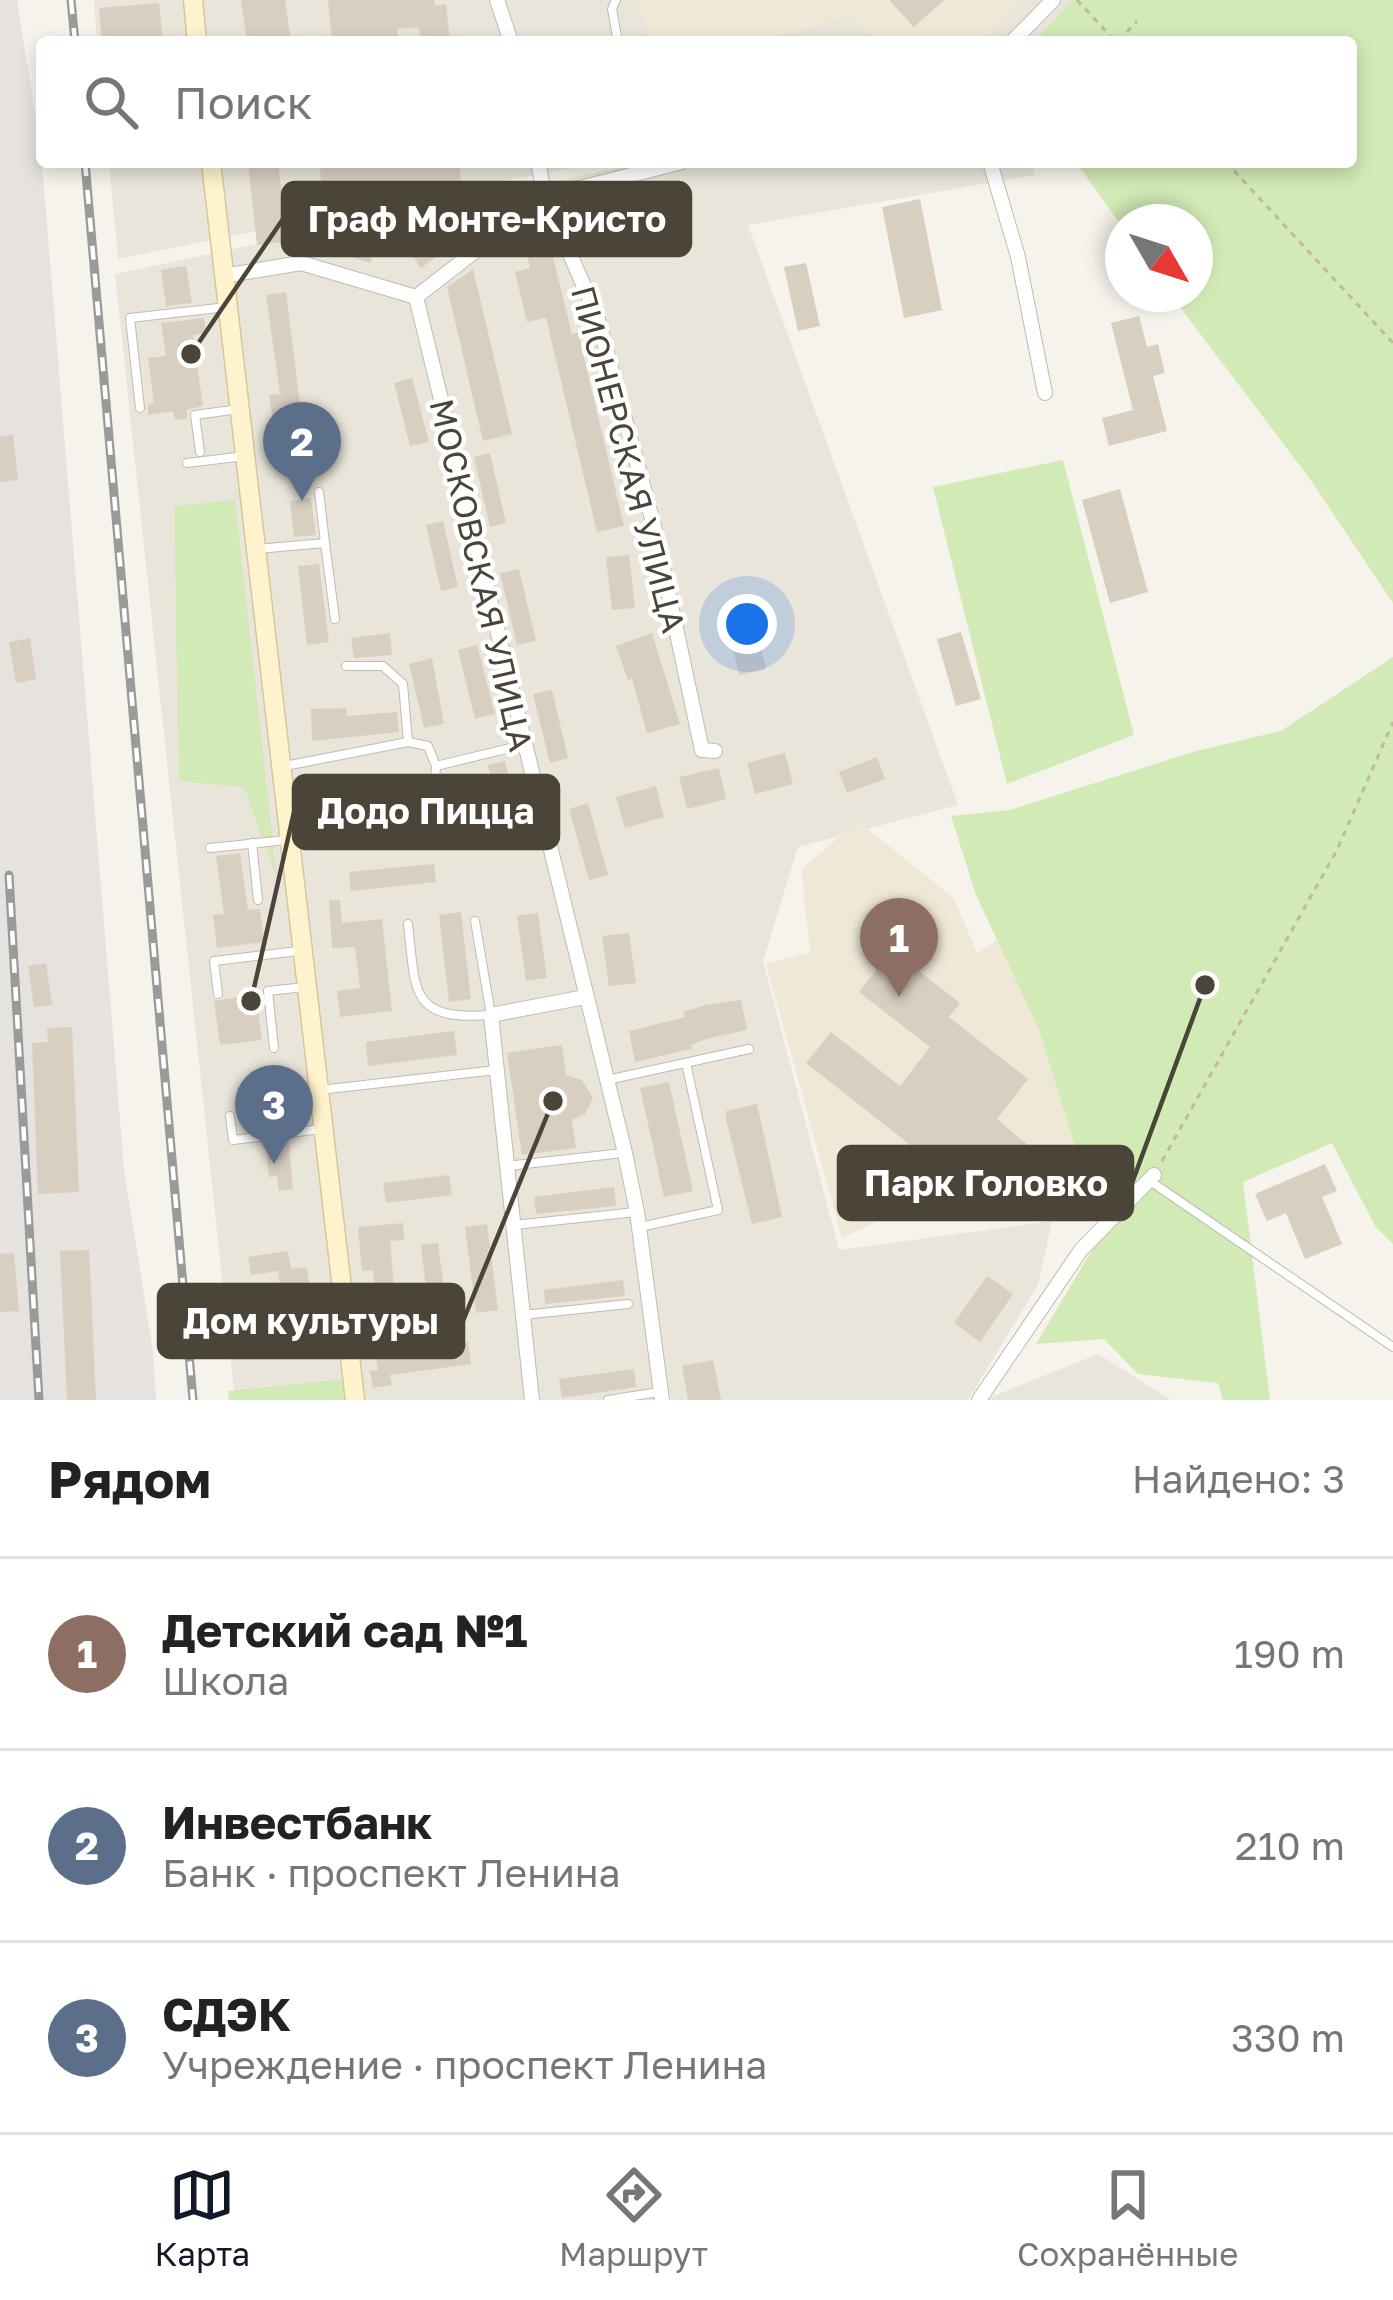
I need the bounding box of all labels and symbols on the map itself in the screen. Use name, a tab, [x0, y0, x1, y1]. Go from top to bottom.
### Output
callout: Граф Монте-Кристо	[283, 183, 690, 255]
text: Граф Монте-Кристо	[308, 197, 666, 240]
north arrow	[1105, 204, 1213, 312]
street label: ПИОНЕРСКАЯ УЛИЦА	[564, 281, 694, 637]
street label: МОСКОВСКАЯ УЛИЦА	[422, 395, 542, 755]
pin: 2	[263, 402, 341, 501]
your location	[717, 594, 777, 654]
callout: Додо Пицца	[294, 776, 558, 848]
text: Додо Пицца	[318, 789, 534, 832]
pin: 1	[860, 898, 938, 997]
pin: 3	[235, 1065, 313, 1164]
callout: Парк Головко	[839, 1147, 1132, 1219]
text: Парк Головко	[864, 1161, 1108, 1204]
callout: Дом культуры	[159, 1285, 463, 1357]
text: Дом культуры	[183, 1299, 439, 1342]

